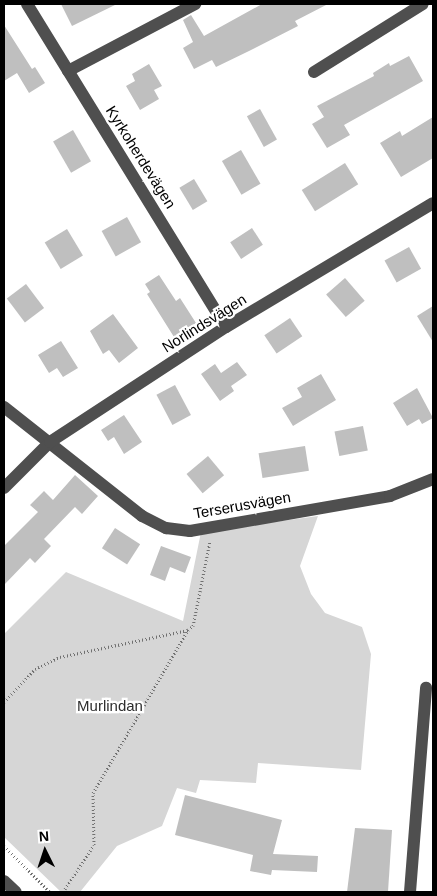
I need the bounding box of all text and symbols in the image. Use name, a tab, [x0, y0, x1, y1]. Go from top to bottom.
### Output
street label: Kyrkoherdevägen	[102, 102, 180, 212]
street label: Norlindsvägen	[159, 290, 249, 356]
street label: Terserusvägen	[192, 488, 292, 522]
park label: Murlindan	[77, 697, 143, 715]
north arrow	[20, 826, 70, 876]
text: N	[38, 828, 50, 844]

